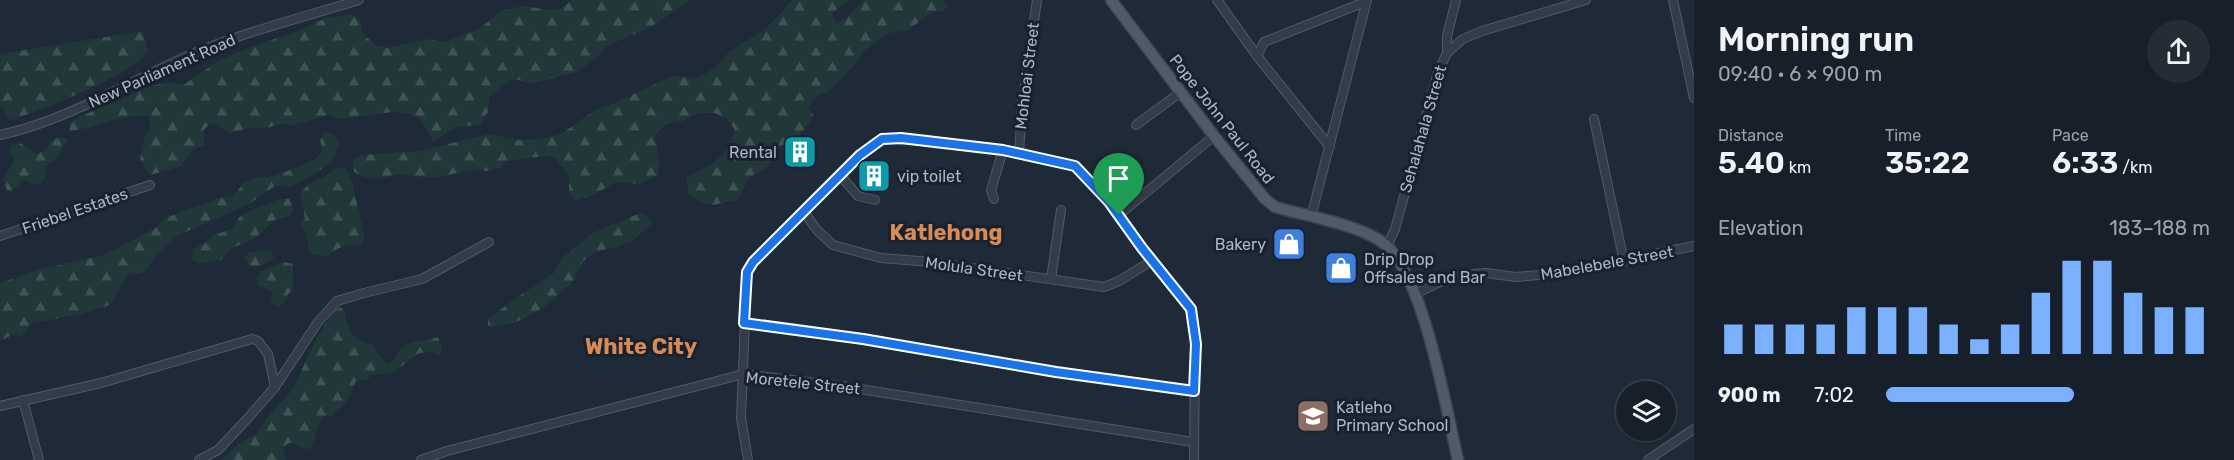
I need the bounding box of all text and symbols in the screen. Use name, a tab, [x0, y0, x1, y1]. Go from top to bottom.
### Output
text: Morning run	[1718, 20, 1914, 59]
button: share	[2147, 20, 2210, 83]
street label: Mohloai Street	[1011, 21, 1043, 131]
street label: New Parliament Road	[86, 30, 238, 112]
street label: Pope John Paul Road	[1166, 51, 1278, 187]
text: 09:40 · 6 × 900 m	[1718, 62, 1882, 86]
street label: Sehalahala Street	[1396, 63, 1450, 195]
text: Distance	[1718, 126, 1784, 145]
text: Time	[1885, 126, 1921, 145]
text: Pace	[2052, 126, 2089, 145]
building icon: Rental	[782, 134, 818, 170]
place label: Rental	[729, 143, 777, 162]
text: 5.40	[1718, 145, 1785, 181]
text: 35:22	[1885, 145, 1970, 181]
text: 6:33	[2052, 145, 2118, 181]
pin	[1093, 153, 1144, 215]
building icon: vip toilet	[856, 158, 892, 194]
text: km	[1785, 158, 1811, 177]
text: /km	[2118, 158, 2152, 177]
icon: arrive	[1102, 162, 1135, 195]
place label: vip toilet	[897, 167, 961, 186]
street label: Friebel Estates	[20, 184, 130, 238]
text: Elevation	[1718, 216, 1804, 240]
text: 183–188 m	[2109, 216, 2210, 240]
district label: Katlehong	[890, 219, 1002, 246]
shop icon: Bakery	[1271, 226, 1307, 262]
place label: Bakery	[1215, 235, 1266, 254]
street label: Mabelebele Street	[1539, 242, 1675, 284]
shop icon: Drip Drop Offsales and Bar	[1323, 250, 1359, 286]
place label: Drip Drop Offsales and Bar	[1364, 250, 1485, 287]
street label: Molula Street	[924, 253, 1024, 285]
district label: White City	[585, 333, 697, 360]
street label: Moretele Street	[745, 368, 861, 398]
map controls	[1616, 381, 1676, 441]
button: layers	[1616, 381, 1676, 441]
text: 900 m	[1718, 383, 1781, 407]
text: 7:02	[1814, 383, 1854, 407]
school or university icon: Katleho Primary School	[1295, 398, 1331, 434]
place label: Katleho Primary School	[1336, 398, 1448, 435]

